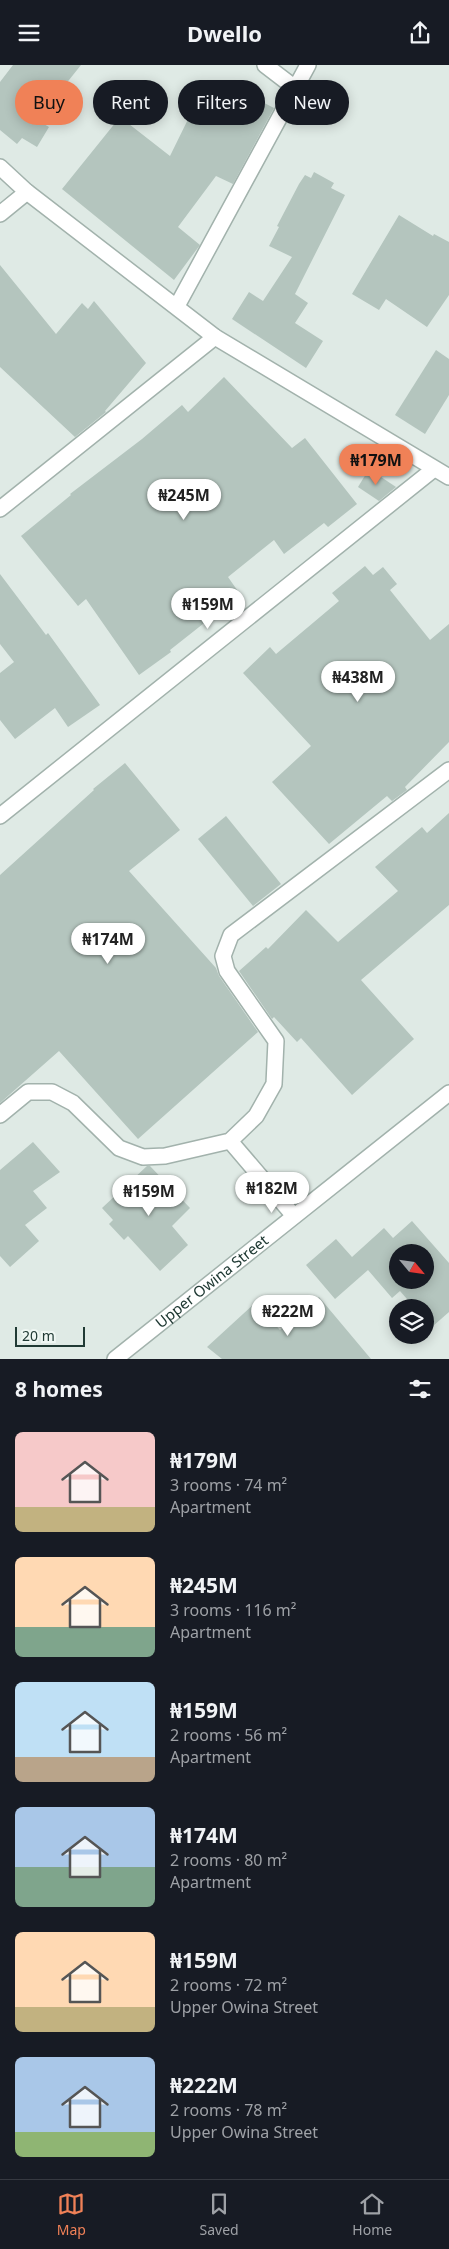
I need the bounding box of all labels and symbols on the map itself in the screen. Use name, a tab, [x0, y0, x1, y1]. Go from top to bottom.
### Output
pin: ₦179M	[341, 443, 411, 486]
pin: ₦245M	[149, 479, 219, 521]
pin: ₦159M	[173, 587, 243, 630]
pin: ₦438M	[323, 661, 393, 703]
pin: ₦174M	[73, 923, 143, 965]
pin: ₦182M	[237, 1171, 307, 1214]
pin: ₦159M	[114, 1175, 184, 1217]
street label: Upper Owina Street	[151, 1230, 272, 1332]
north arrow	[389, 1244, 434, 1289]
pin: ₦222M	[253, 1295, 323, 1337]
scale bar	[15, 1324, 85, 1347]

